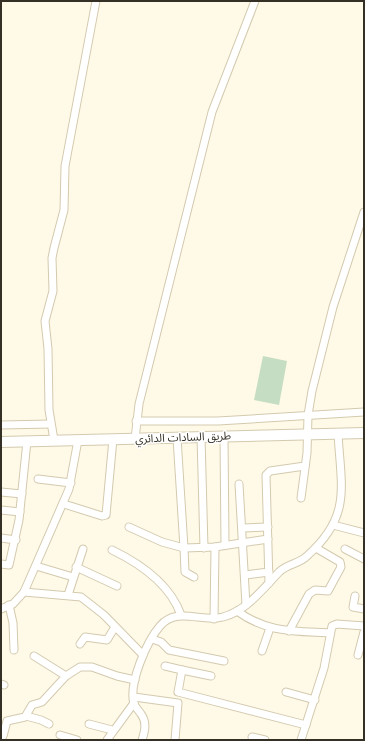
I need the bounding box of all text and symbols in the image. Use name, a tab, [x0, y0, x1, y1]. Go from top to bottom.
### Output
street label: طريق السادات الدائري	[135, 427, 231, 448]

